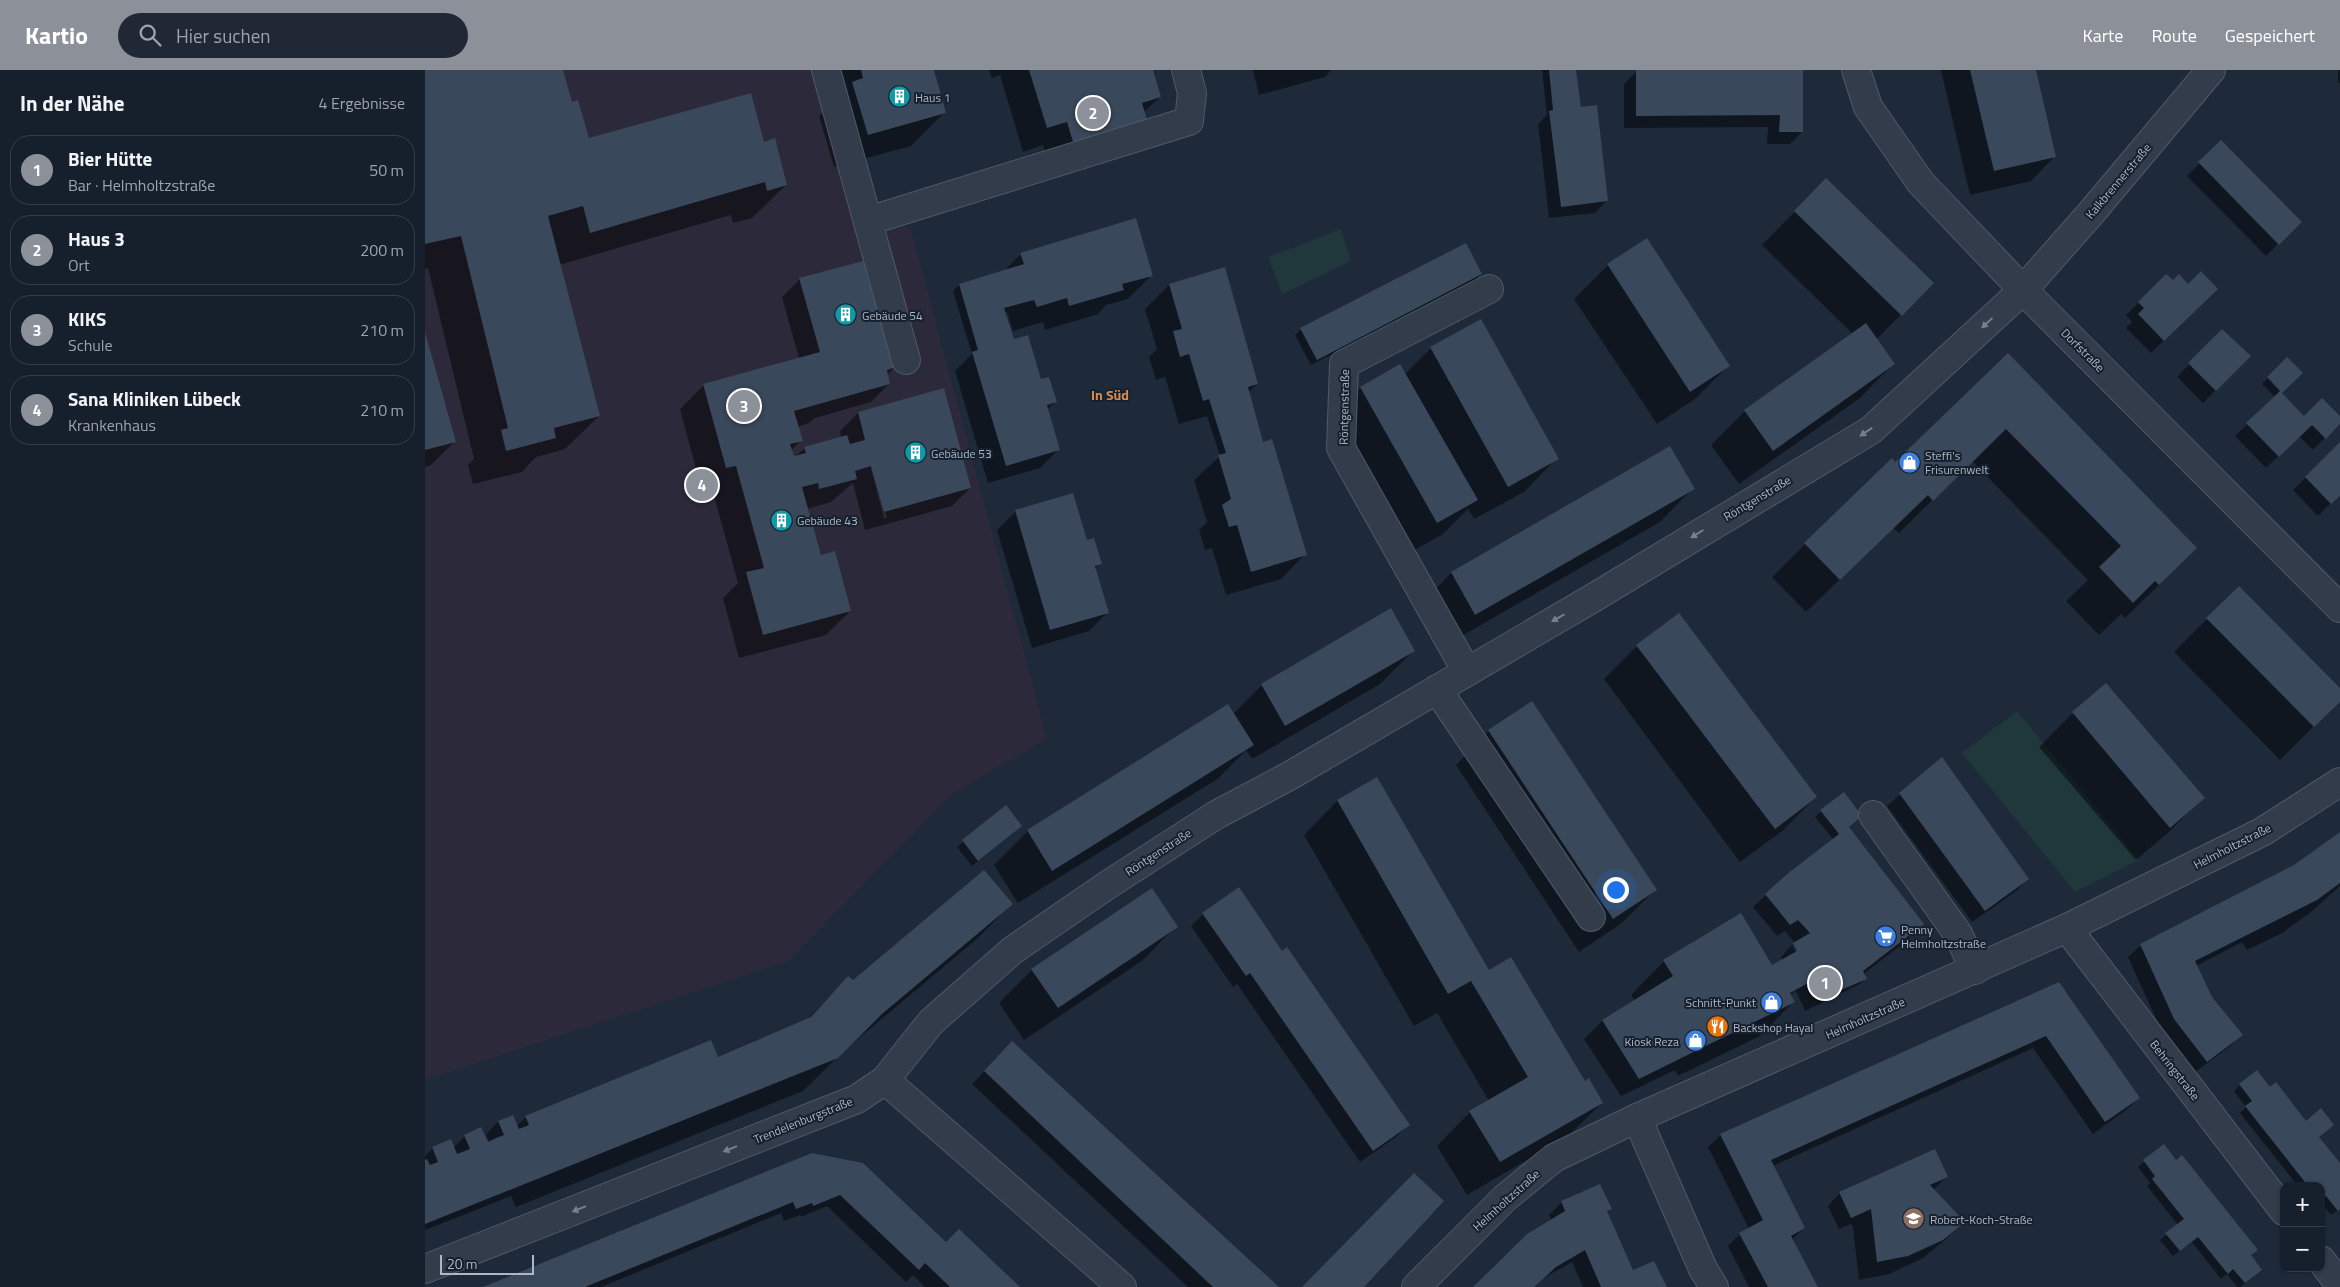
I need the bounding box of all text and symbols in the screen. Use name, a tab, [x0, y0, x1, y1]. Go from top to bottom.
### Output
search box	[118, 13, 468, 58]
text: Kartio	[25, 17, 88, 53]
icon: search	[136, 21, 164, 49]
text: Hier suchen	[176, 21, 271, 50]
text: Karte	[2082, 22, 2123, 49]
text: Route	[2151, 22, 2197, 49]
text: Gespeichert	[2225, 22, 2315, 49]
building icon: Haus 1	[887, 85, 911, 109]
text: In der Nähe	[20, 87, 125, 119]
place label: Haus 1	[915, 88, 950, 107]
text: 4 Ergebnisse	[318, 91, 405, 115]
pin: 2	[1077, 94, 1109, 132]
street label: Kalkbrennerstraße	[2081, 139, 2155, 223]
text: Bier Hütte	[68, 144, 152, 173]
text: 1	[33, 158, 41, 182]
text: 50 m	[369, 158, 404, 182]
text: Bar · Helmholtzstraße	[68, 173, 215, 197]
text: Haus 3	[68, 224, 125, 253]
text: 2	[33, 238, 41, 262]
text: 200 m	[360, 238, 404, 262]
text: Ort	[68, 253, 90, 277]
building icon: Gebäude 54	[834, 303, 858, 327]
text: KIKS	[68, 304, 106, 333]
place label: Gebäude 54	[862, 306, 923, 325]
text: 3	[33, 318, 41, 342]
text: 210 m	[360, 318, 404, 342]
one-way arrow	[1980, 318, 1993, 329]
street label: Dorfstraße	[2057, 324, 2109, 376]
text: Schule	[68, 333, 113, 357]
street label: Röntgenstraße	[1334, 369, 1354, 445]
text: Sana Kliniken Lübeck	[68, 384, 241, 413]
district label: In Süd	[1091, 384, 1129, 405]
pin: 3	[728, 387, 760, 425]
text: 4	[33, 398, 41, 422]
text: 210 m	[360, 398, 404, 422]
text: Krankenhaus	[68, 413, 156, 437]
one-way arrow	[1860, 427, 1873, 437]
building icon: Gebäude 53	[903, 441, 927, 465]
place label: Gebäude 53	[931, 444, 992, 463]
place label: Steffi's Frisurenwelt	[1925, 446, 1989, 479]
shop icon: Steffi's Frisurenwelt	[1897, 450, 1921, 474]
pin: 4	[686, 466, 718, 504]
street label: Röntgenstraße	[1720, 470, 1794, 526]
building icon: Gebäude 43	[769, 508, 793, 532]
place label: Gebäude 43	[797, 511, 858, 530]
one-way arrow	[1691, 530, 1704, 539]
one-way arrow	[1551, 614, 1565, 623]
street label: Helmholtzstraße	[2190, 818, 2274, 874]
street label: Röntgenstraße	[1121, 823, 1195, 881]
your location	[1603, 877, 1629, 903]
place label: Penny Helmholtzstraße	[1901, 920, 1986, 953]
supermarket icon: Penny Helmholtzstraße	[1873, 924, 1897, 948]
pin: 1	[1809, 964, 1841, 1002]
shop icon: Schnitt-Punkt	[1760, 990, 1784, 1014]
street label: Helmholtzstraße	[1822, 992, 1908, 1044]
place label: Schnitt-Punkt	[1685, 993, 1757, 1012]
restaurant icon: Backshop Hayal	[1705, 1015, 1729, 1039]
place label: Backshop Hayal	[1733, 1018, 1813, 1037]
shop icon: Kiosk Reza	[1683, 1029, 1707, 1053]
place label: Kiosk Reza	[1624, 1032, 1679, 1051]
street label: Behringstraße	[2145, 1036, 2205, 1104]
street label: Trendelenburgstraße	[751, 1091, 855, 1149]
one-way arrow	[723, 1146, 737, 1154]
street label: Helmholtzstraße	[1468, 1164, 1544, 1236]
map controls	[2280, 1182, 2325, 1272]
button: +	[2280, 1182, 2325, 1227]
one-way arrow	[571, 1206, 586, 1213]
school or university icon: Robert-Koch-Straße	[1902, 1207, 1926, 1231]
place label: Robert-Koch-Straße	[1930, 1210, 2033, 1229]
button: −	[2280, 1227, 2325, 1272]
scale bar	[440, 1252, 534, 1275]
text: 20 m	[447, 1253, 477, 1274]

